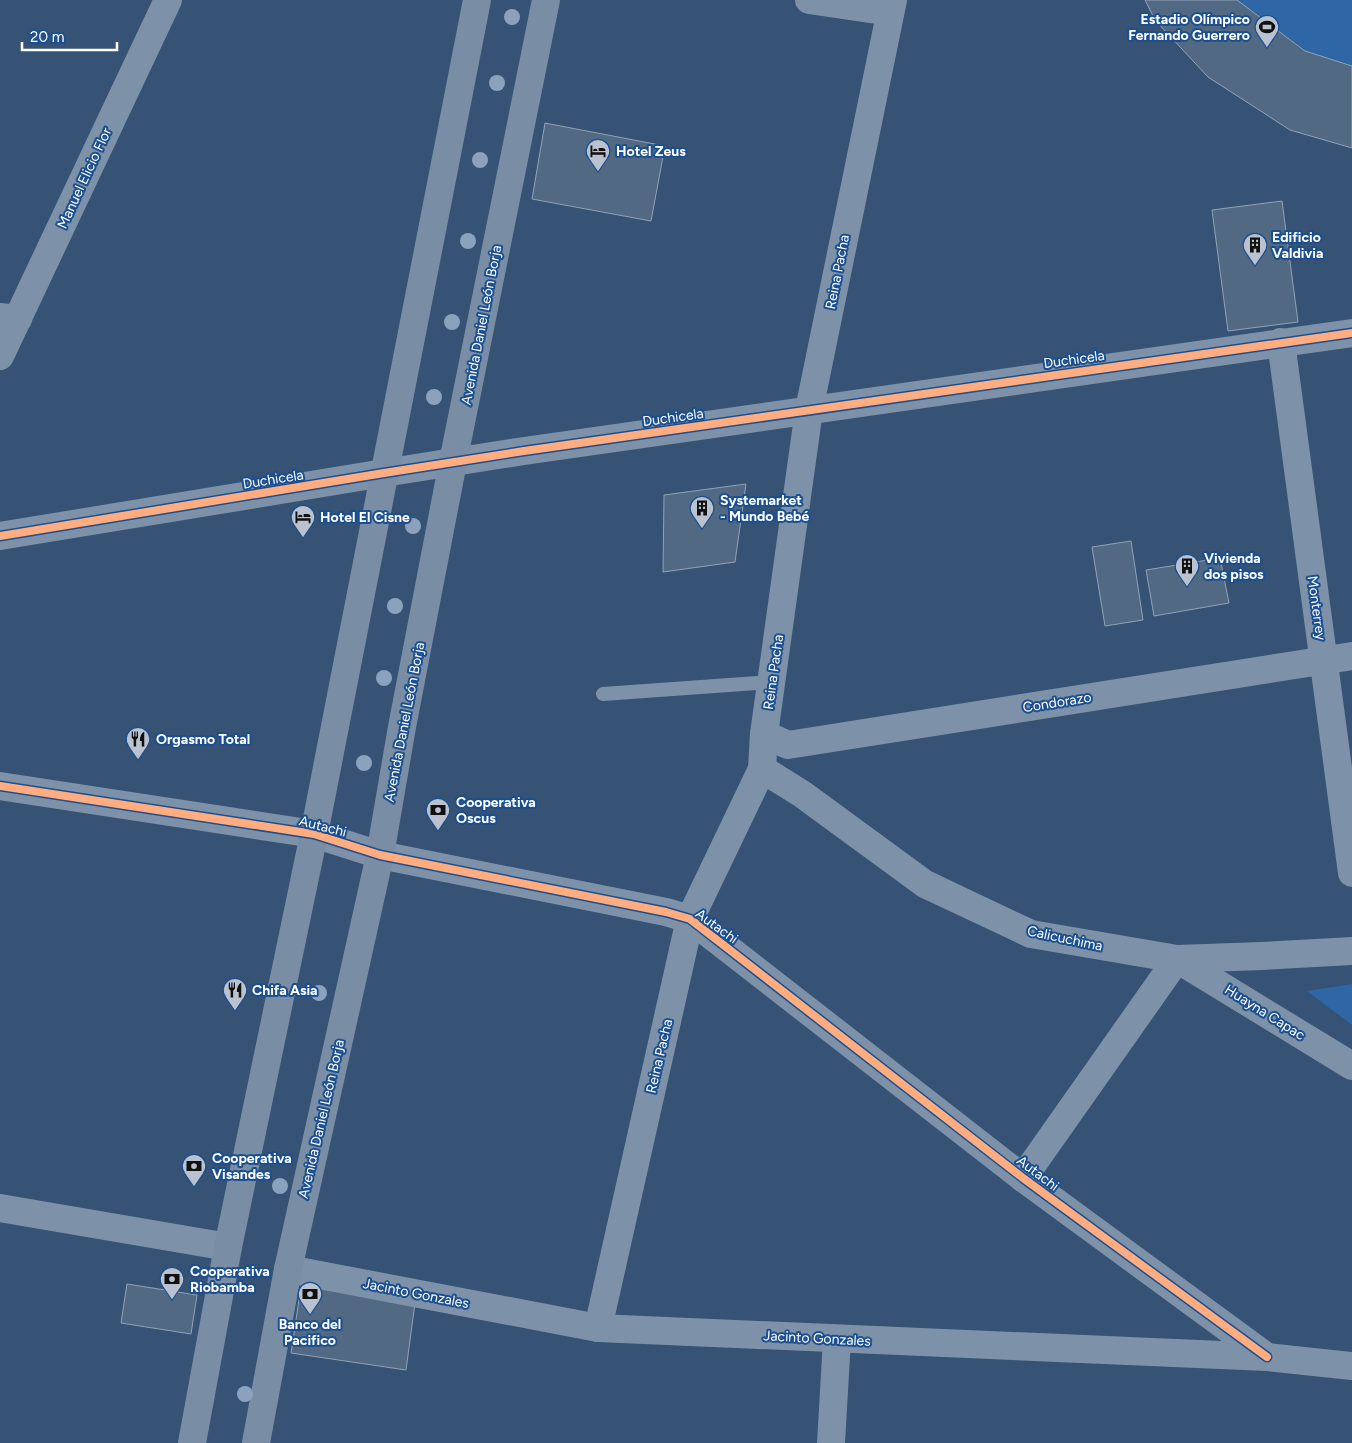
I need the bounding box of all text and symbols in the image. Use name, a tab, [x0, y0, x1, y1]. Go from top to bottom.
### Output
place label: Estadio Olímpico Fernando Guerrero	[1128, 11, 1250, 44]
sports icon: Estadio Olímpico Fernando Guerrero	[1254, 14, 1280, 48]
scale bar	[22, 20, 118, 52]
text: 20 m	[30, 28, 64, 46]
street label: Manuel Elicio Flor	[54, 125, 115, 231]
hotel icon: Hotel Zeus	[585, 138, 611, 172]
place label: Hotel Zeus	[616, 143, 686, 160]
place label: Edificio Valdivia	[1272, 229, 1323, 262]
building icon: Edificio Valdivia	[1242, 232, 1268, 266]
street label: Reina Pacha	[822, 233, 853, 311]
street label: Avenida Daniel León Borja	[458, 244, 505, 407]
street label: Duchicela	[1042, 347, 1106, 372]
street label: Duchicela	[641, 405, 705, 430]
street label: Duchicela	[241, 466, 305, 493]
place label: Systemarket - Mundo Bebé	[720, 492, 809, 525]
building icon: Systemarket - Mundo Bebé	[689, 495, 715, 529]
hotel icon: Hotel El Cisne	[290, 504, 316, 538]
place label: Hotel El Cisne	[320, 509, 410, 526]
place label: Vivienda dos pisos	[1204, 550, 1264, 583]
building icon: Vivienda dos pisos	[1174, 553, 1200, 587]
street label: Monterrey	[1304, 575, 1330, 642]
street label: Reina Pacha	[760, 633, 787, 711]
street label: Avenida Daniel León Borja	[381, 641, 428, 804]
street label: Condorazo	[1022, 689, 1093, 716]
restaurant icon: Orgasmo Total	[125, 726, 151, 760]
place label: Orgasmo Total	[156, 731, 250, 748]
place label: Cooperativa Oscus	[456, 794, 536, 827]
bank icon: Cooperativa Oscus	[425, 797, 451, 831]
street label: Autachi	[297, 812, 348, 841]
street label: Autachi	[692, 905, 741, 947]
street label: Calicuchima	[1026, 922, 1104, 955]
restaurant icon: Chifa Asia	[222, 977, 248, 1011]
street label: Huayna Capac	[1221, 981, 1308, 1044]
place label: Chifa Asia	[252, 982, 318, 999]
street label: Reina Pacha	[643, 1017, 676, 1095]
street label: Avenida Daniel León Borja	[295, 1038, 348, 1200]
place label: Cooperativa Visandes	[212, 1150, 292, 1183]
street label: Autachi	[1013, 1152, 1062, 1195]
bank icon: Cooperativa Visandes	[181, 1153, 207, 1187]
place label: Cooperativa Riobamba	[190, 1263, 270, 1296]
bank icon: Cooperativa Riobamba	[159, 1266, 185, 1300]
street label: Jacinto Gonzales	[361, 1275, 470, 1312]
bank icon: Banco del Pacifico	[297, 1281, 323, 1315]
place label: Banco del Pacifico	[279, 1316, 341, 1349]
street label: Jacinto Gonzales	[763, 1327, 871, 1350]

